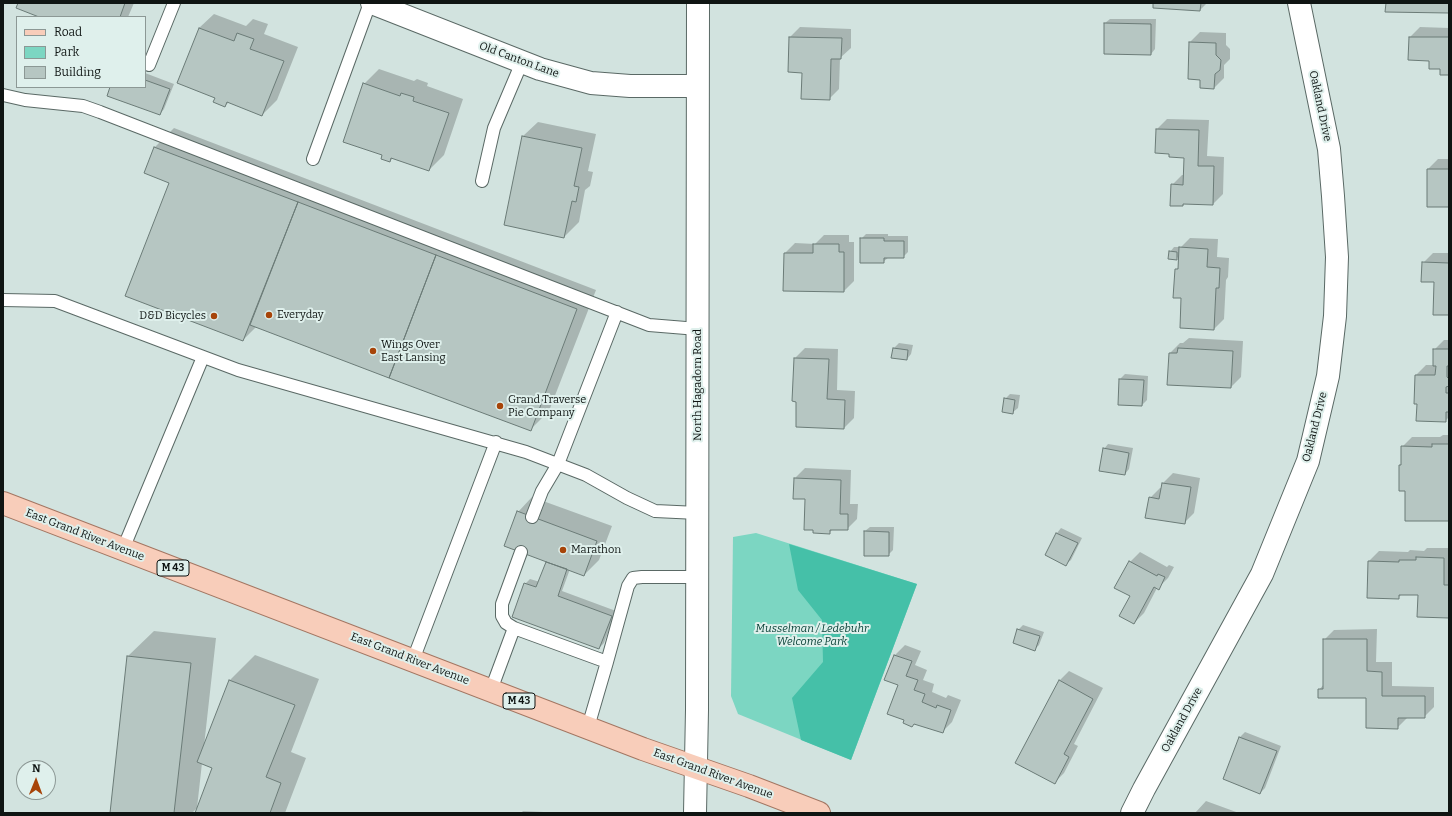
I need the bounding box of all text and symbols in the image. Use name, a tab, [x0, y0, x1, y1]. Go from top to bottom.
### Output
legend	[16, 16, 146, 88]
text: Road	[54, 25, 82, 39]
street label: Old Canton Lane	[477, 39, 561, 81]
text: Park	[54, 45, 79, 59]
text: Building	[54, 65, 101, 79]
street label: Oakland Drive	[1306, 69, 1334, 143]
place label: Everyday	[277, 308, 324, 322]
place label: D&D Bicycles	[139, 309, 206, 323]
marker: Everyday	[264, 310, 274, 320]
marker: D&D Bicycles	[209, 311, 219, 321]
street label: North Hagadorn Road	[691, 329, 705, 441]
place label: Wings Over East Lansing	[381, 338, 446, 364]
marker: Wings Over East Lansing	[368, 346, 378, 356]
street label: Oakland Drive	[1300, 391, 1330, 463]
place label: Grand Traverse Pie Company	[508, 393, 586, 419]
marker: Grand Traverse Pie Company	[495, 401, 505, 411]
street label: East Grand River Avenue	[24, 506, 146, 564]
place label: Marathon	[571, 543, 621, 557]
marker: Marathon	[558, 545, 568, 555]
road number: M 43	[157, 560, 189, 576]
park label: Musselman / Ledebuhr Welcome Park	[756, 622, 868, 648]
street label: East Grand River Avenue	[349, 630, 471, 688]
street label: Oakland Drive	[1159, 685, 1205, 755]
road number: M 43	[503, 693, 535, 709]
street label: East Grand River Avenue	[652, 746, 774, 802]
north arrow	[16, 760, 56, 800]
text: N	[32, 762, 41, 775]

